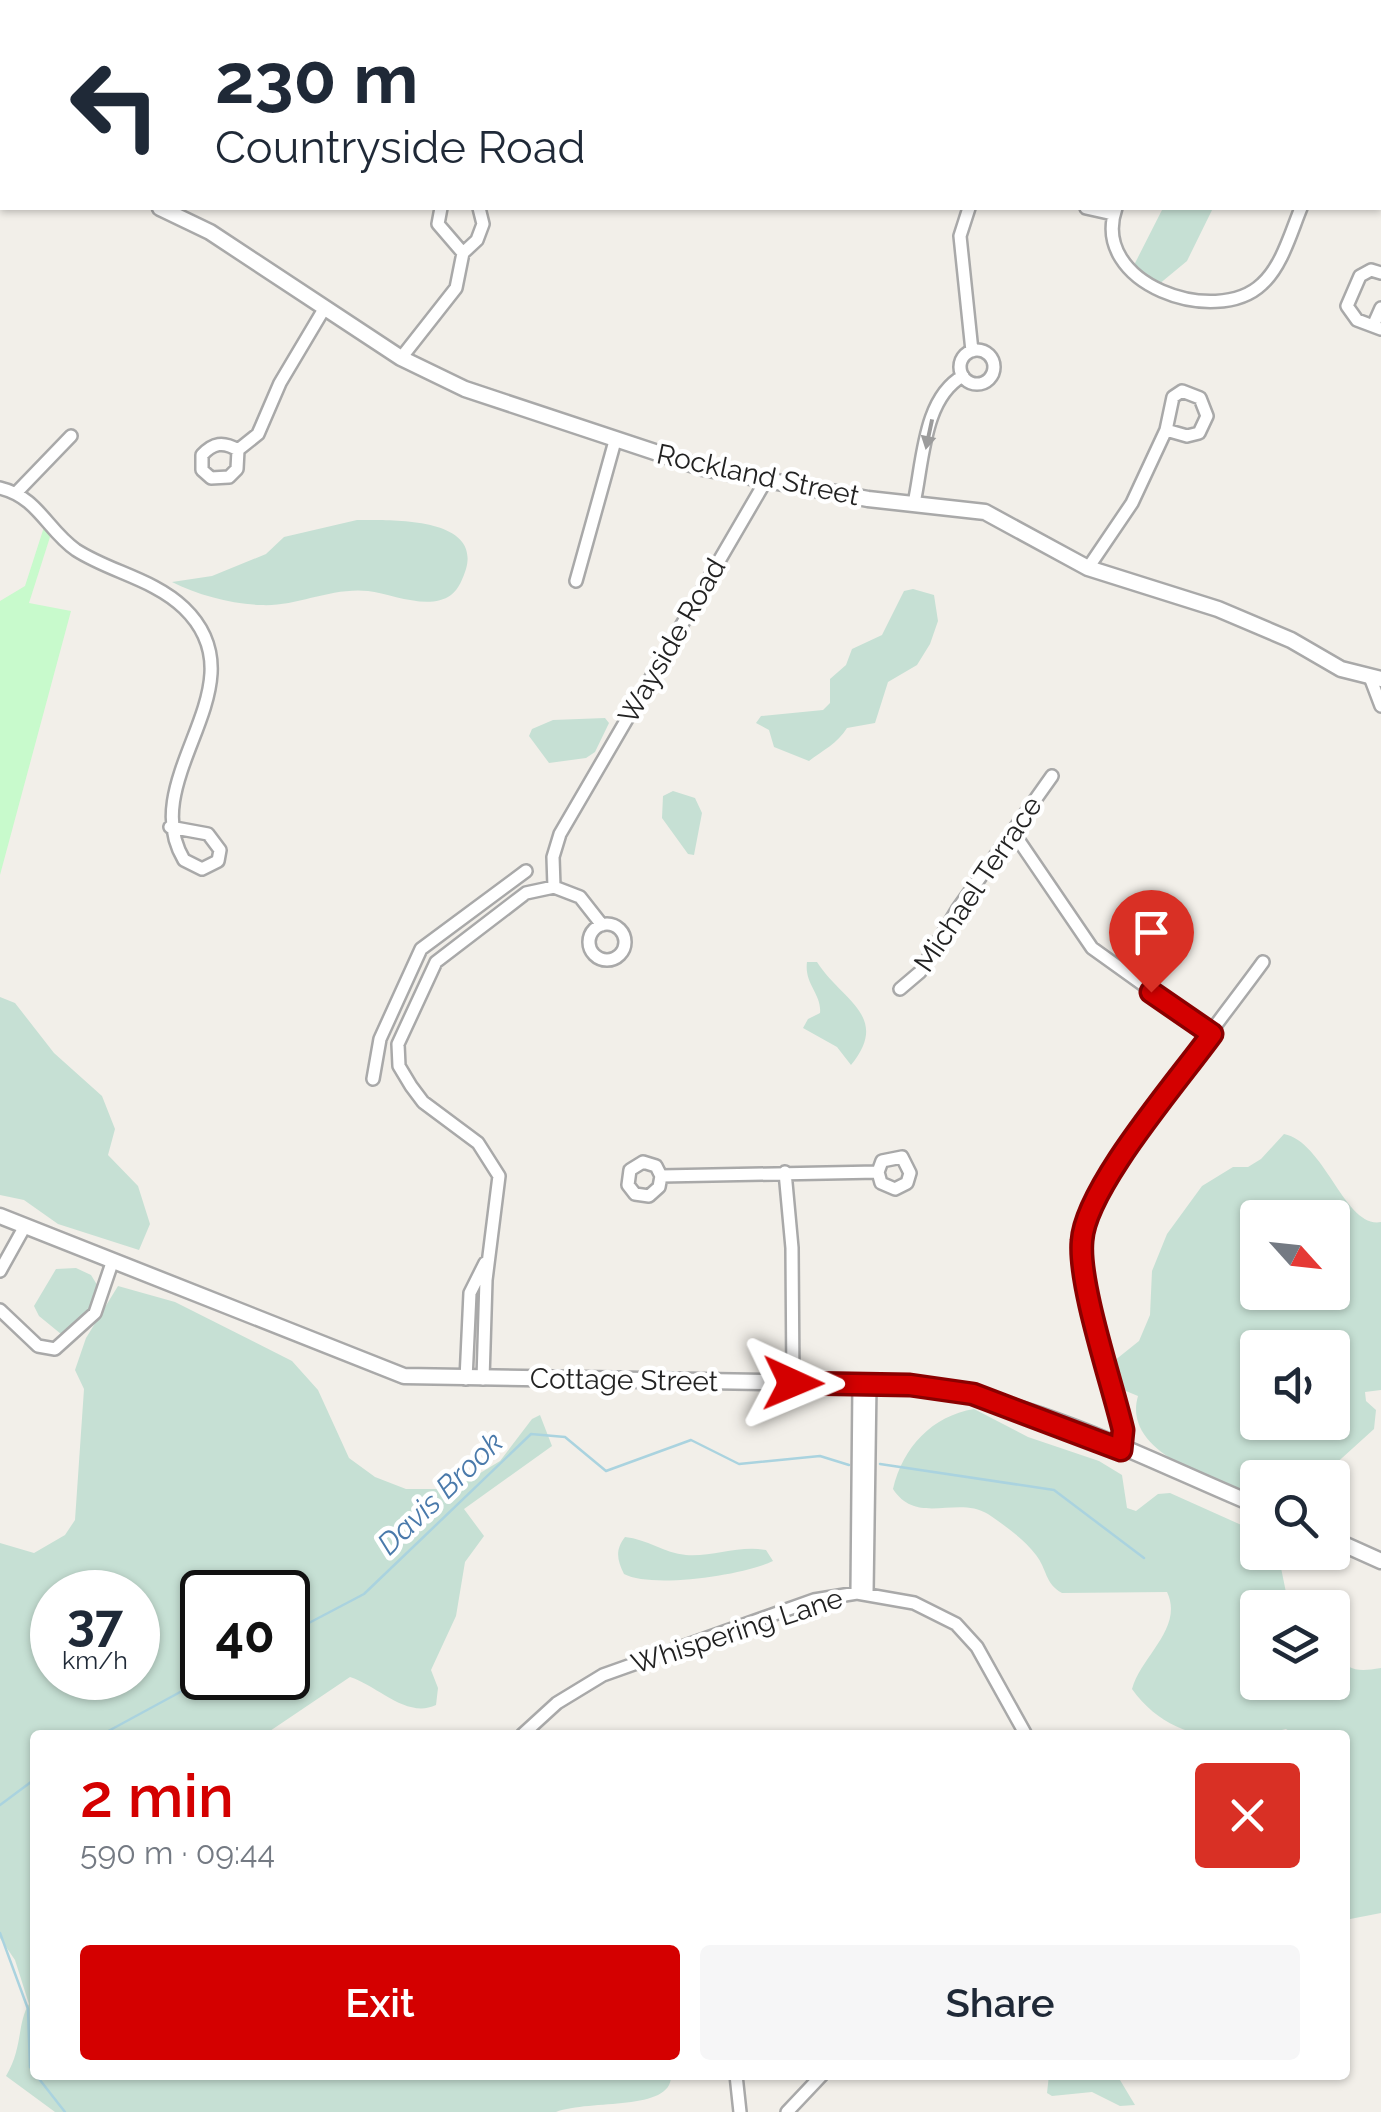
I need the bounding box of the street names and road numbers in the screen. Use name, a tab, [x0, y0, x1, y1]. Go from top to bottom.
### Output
street label: Rockland Street	[654, 437, 863, 513]
street label: Wayside Road	[611, 553, 733, 729]
street label: Michael Terrace	[907, 790, 1049, 978]
street label: Cottage Street	[530, 1362, 719, 1398]
street label: Whispering Lane	[627, 1581, 847, 1681]

